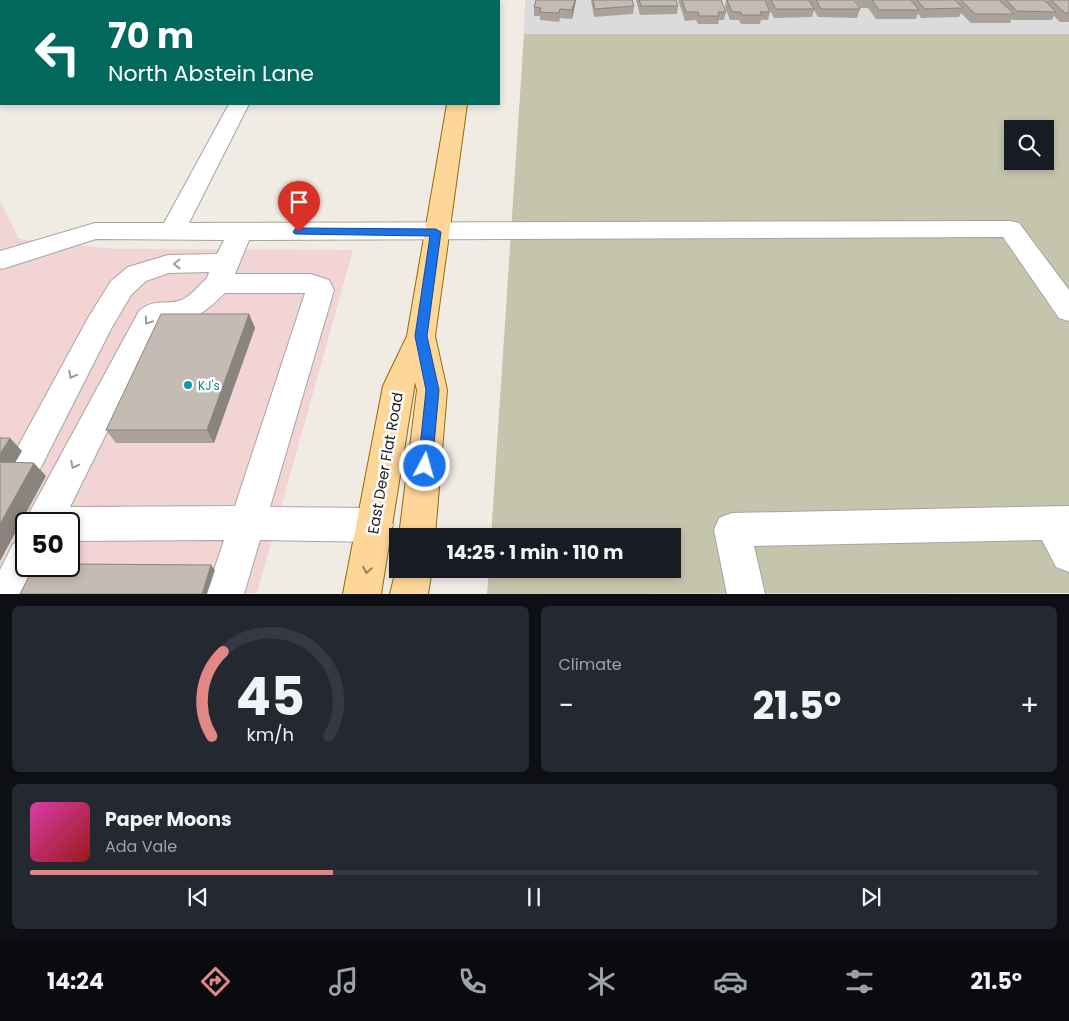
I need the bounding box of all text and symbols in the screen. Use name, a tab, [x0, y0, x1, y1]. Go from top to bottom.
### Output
text: 70 m	[108, 11, 194, 60]
icon: left	[25, 20, 90, 85]
text: North Abstein Lane	[108, 58, 314, 89]
map controls	[1004, 120, 1054, 170]
button: search	[1004, 120, 1054, 170]
pin	[278, 181, 320, 232]
icon: arrive	[285, 188, 313, 216]
one-way arrow	[173, 259, 180, 269]
one-way arrow	[145, 316, 155, 325]
one-way arrow	[68, 370, 78, 379]
place label: KJ's	[198, 377, 220, 394]
marker: KJ's	[182, 379, 194, 391]
street label: East Deer Flat Road	[362, 390, 408, 536]
position arrow	[398, 439, 450, 491]
one-way arrow	[70, 460, 80, 469]
speed limit sign: 50	[15, 512, 80, 577]
text: 14:25 · 1 min · 110 m	[447, 539, 623, 566]
one-way arrow	[362, 565, 372, 574]
text: Climate	[559, 653, 622, 676]
text: 45	[236, 660, 305, 733]
text: 21.5°	[752, 679, 841, 732]
text: −	[559, 686, 574, 725]
text: +	[1020, 686, 1039, 725]
text: km/h	[246, 722, 294, 747]
text: Paper Moons	[105, 806, 232, 833]
text: Ada Vale	[105, 835, 177, 858]
icon: previous	[184, 883, 212, 911]
icon: pause	[520, 883, 548, 911]
icon: next	[857, 883, 885, 911]
icon: directions	[198, 964, 233, 999]
icon: music	[326, 964, 361, 999]
icon: phone	[455, 964, 490, 999]
icon: climate	[584, 964, 619, 999]
icon: car	[713, 964, 748, 999]
icon: filters	[842, 964, 877, 999]
text: 14:24	[47, 966, 104, 997]
text: 21.5°	[970, 966, 1022, 997]

